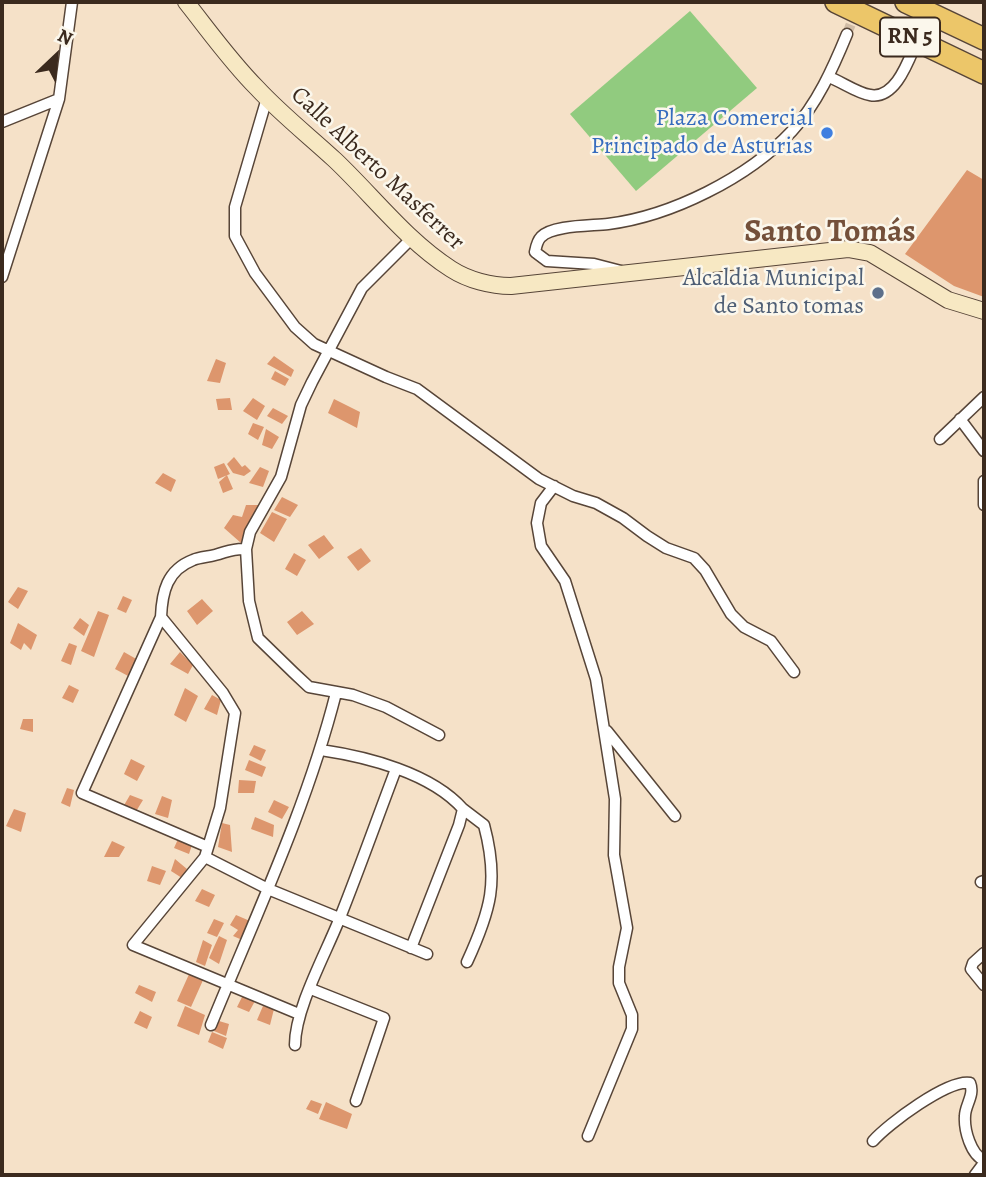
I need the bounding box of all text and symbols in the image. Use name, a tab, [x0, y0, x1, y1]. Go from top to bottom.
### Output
road number: RN 5	[880, 18, 940, 56]
north arrow	[21, 21, 91, 91]
text: N	[53, 22, 77, 52]
street label: Calle Alberto Masferrer	[284, 81, 470, 257]
place label: Plaza Comercial Principado de Asturias	[591, 105, 813, 161]
marker: Plaza Comercial Principado de Asturias	[819, 125, 835, 141]
district label: Santo Tomás	[744, 214, 916, 252]
place label: Alcaldia Municipal de Santo tomas	[683, 265, 864, 321]
marker: Alcaldia Municipal de Santo tomas	[870, 285, 886, 301]

